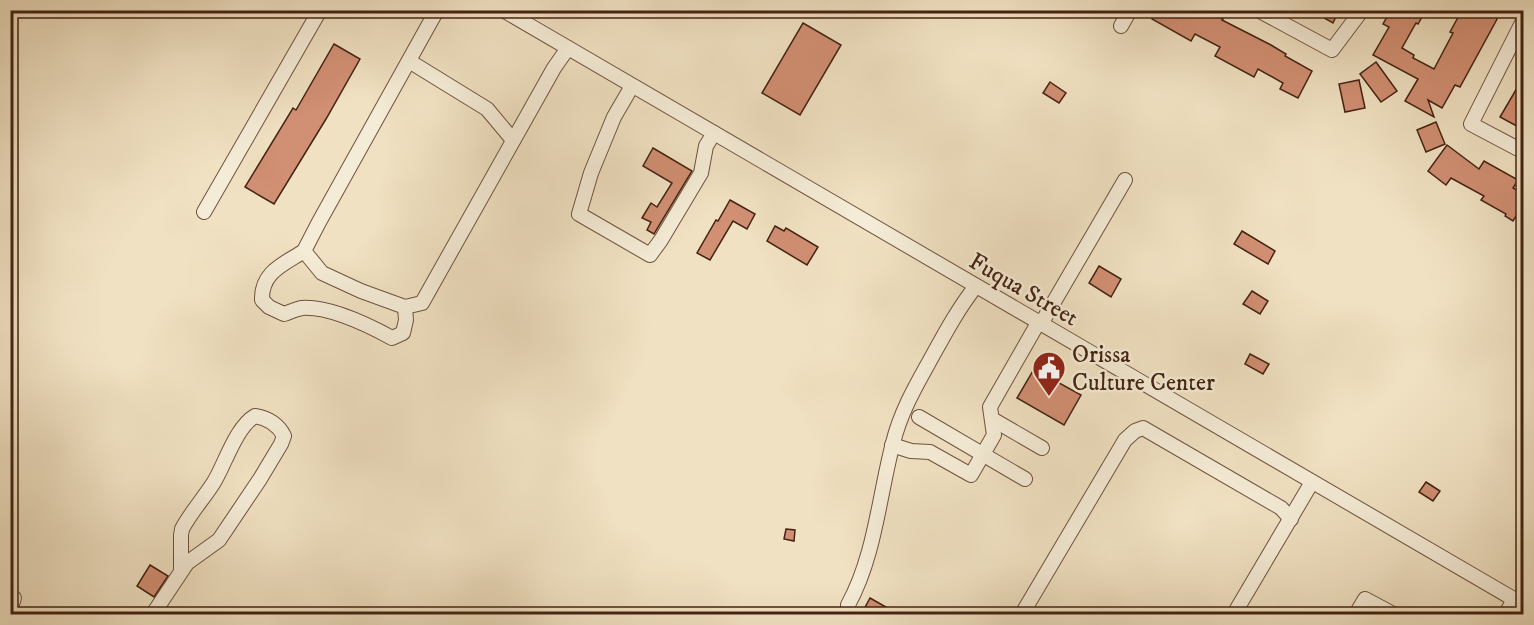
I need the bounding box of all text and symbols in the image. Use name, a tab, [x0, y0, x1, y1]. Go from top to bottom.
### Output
street label: Fuqua Street	[964, 247, 1084, 333]
place label: Orissa Culture Center	[1072, 340, 1215, 398]
public building icon: Orissa Culture Center	[1031, 350, 1067, 397]

